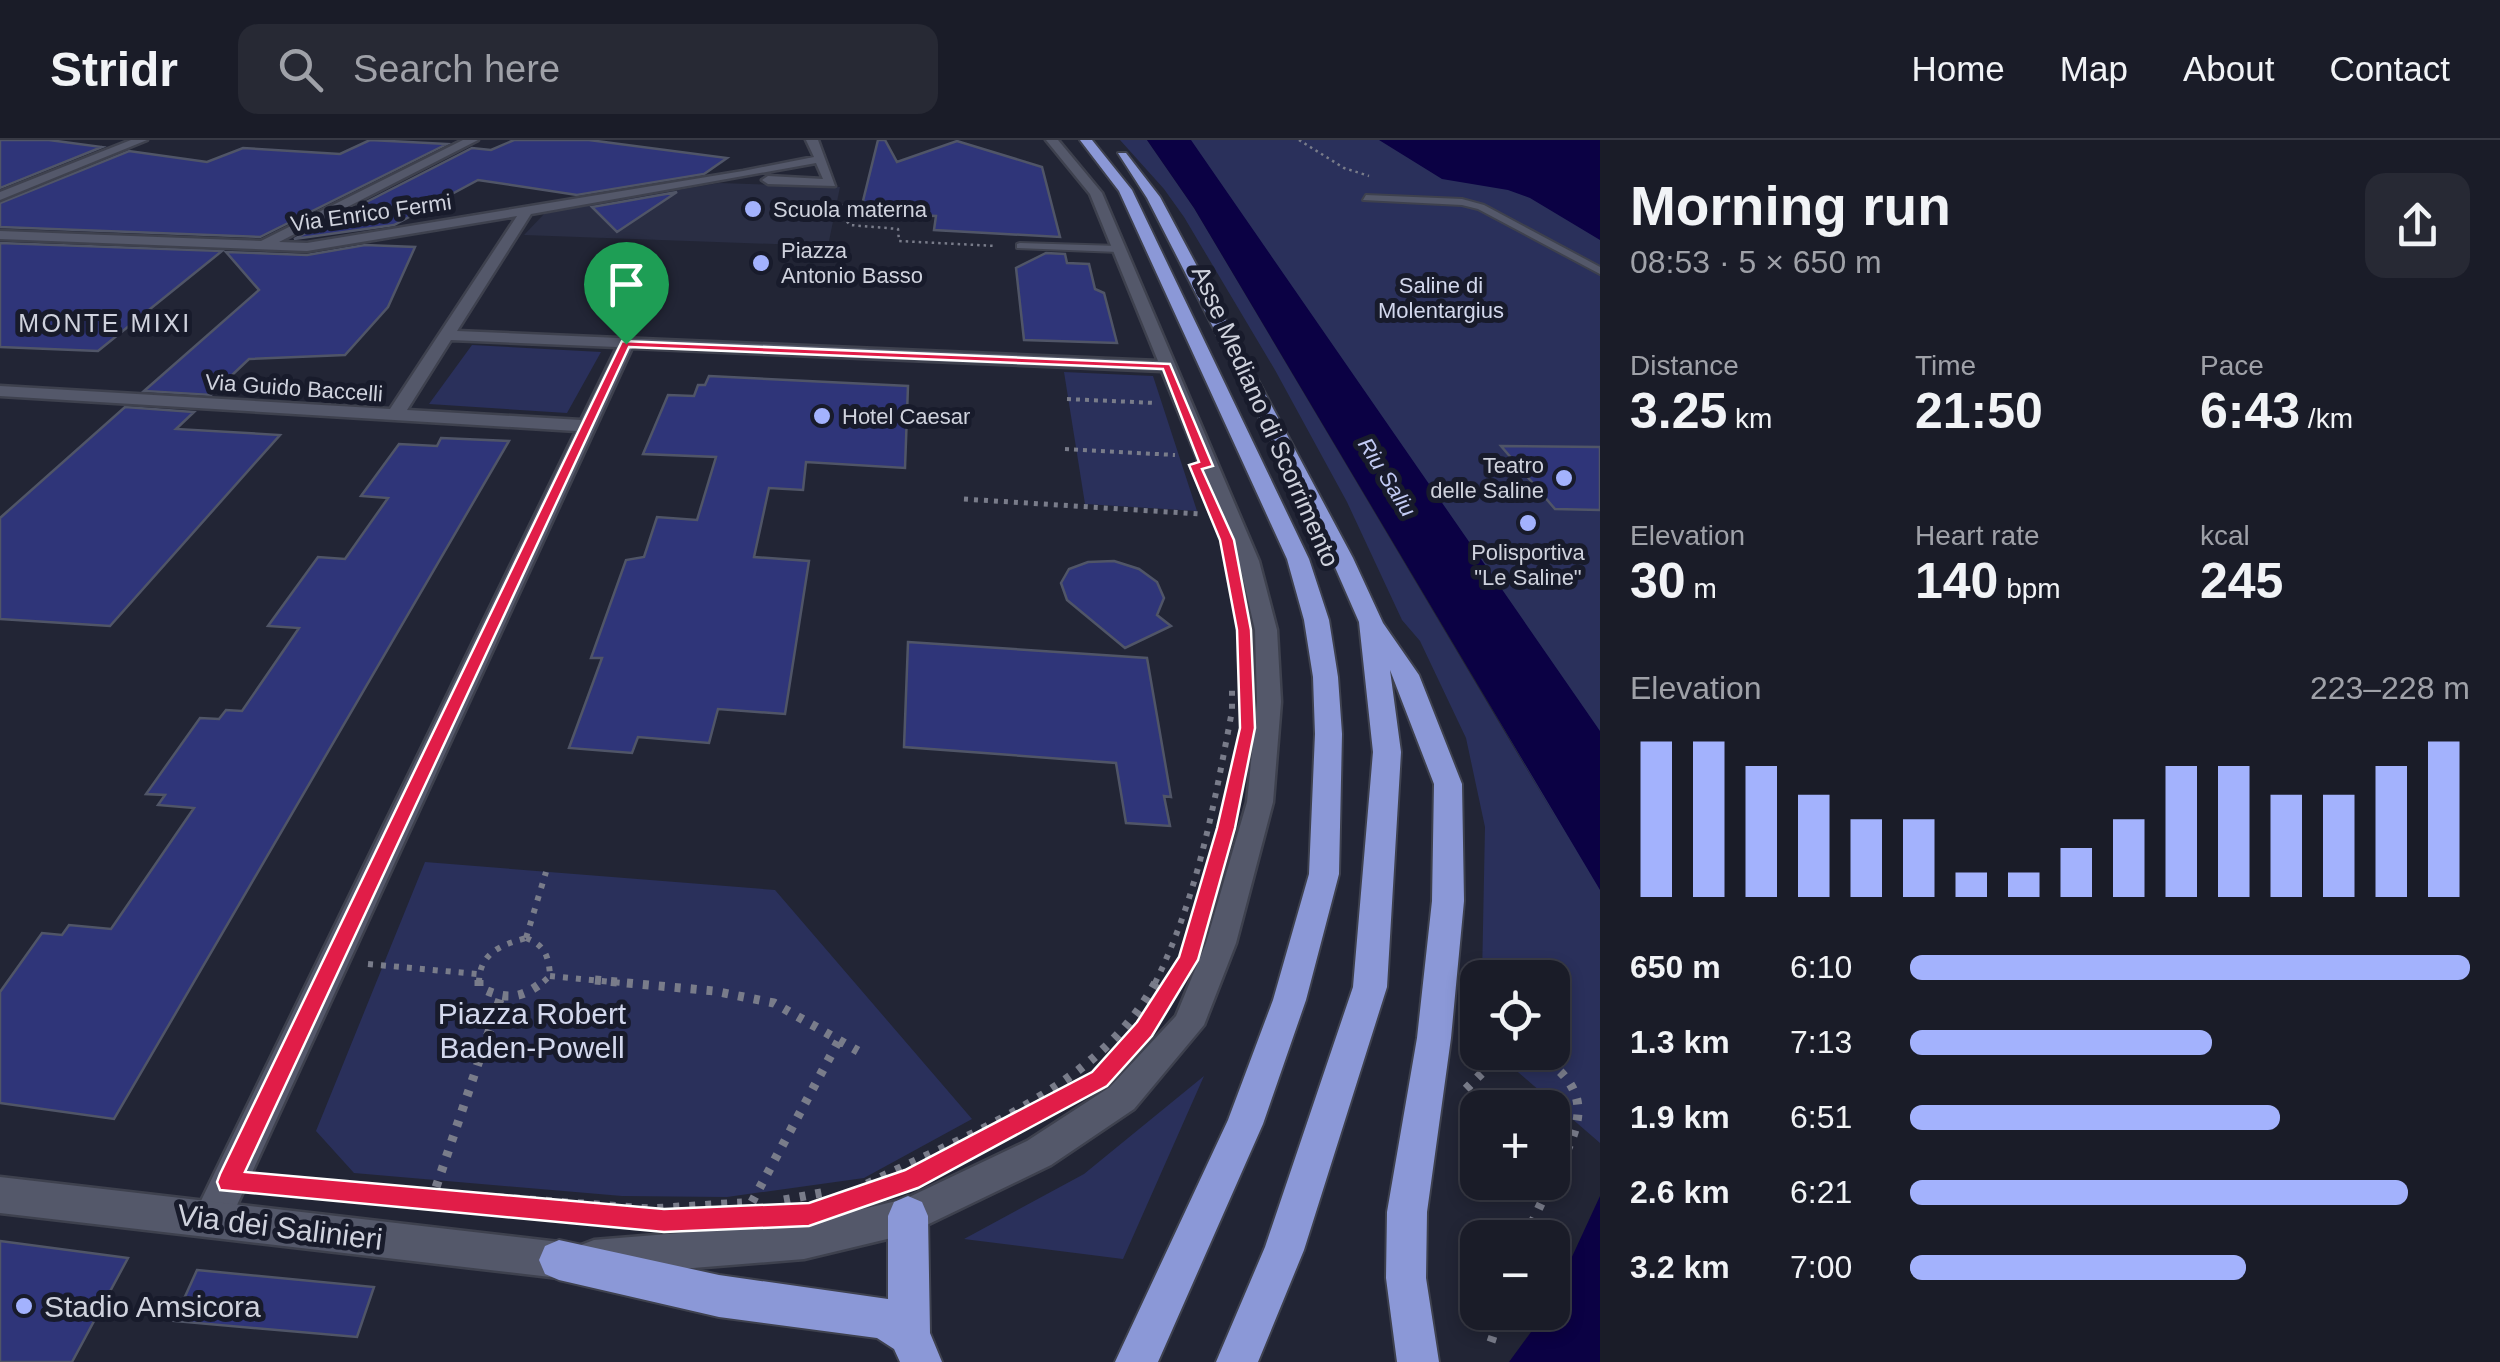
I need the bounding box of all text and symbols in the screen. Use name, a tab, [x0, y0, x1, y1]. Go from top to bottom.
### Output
search box	[238, 24, 938, 114]
icon: search	[273, 42, 328, 97]
text: Stridr	[50, 43, 178, 96]
text: Search here	[353, 48, 560, 90]
text: Home	[1911, 49, 2005, 88]
text: Map	[2060, 49, 2128, 88]
text: About	[2183, 49, 2274, 88]
text: Contact	[2329, 49, 2450, 88]
button: share	[2365, 173, 2470, 278]
text: Morning run	[1630, 175, 1951, 237]
street label: Via Enrico Fermi	[289, 189, 453, 237]
place label: Scuola materna	[773, 197, 928, 222]
marker: Scuola materna	[742, 198, 764, 220]
place label: Piazza Antonio Basso	[781, 238, 923, 288]
pin	[584, 242, 669, 345]
text: 08:53 · 5 × 650 m	[1630, 244, 1882, 280]
marker: Piazza Antonio Basso	[750, 252, 772, 274]
icon: arrive	[599, 257, 654, 312]
street label: Asse Mediano di Scorrimento	[1187, 261, 1345, 571]
park label: Saline di Molentargius	[1378, 273, 1504, 323]
district label: MONTE MIXI	[18, 309, 192, 337]
text: Distance	[1630, 350, 1739, 381]
text: Time	[1915, 350, 1976, 381]
text: Pace	[2200, 350, 2264, 381]
street label: Via Guido Baccelli	[204, 369, 384, 407]
text: 3.25	[1630, 383, 1727, 439]
text: 21:50	[1915, 383, 2043, 439]
text: 6:43	[2200, 383, 2300, 439]
text: km	[1727, 403, 1772, 434]
text: /km	[2300, 403, 2353, 434]
place label: Hotel Caesar	[842, 404, 970, 429]
marker: Hotel Caesar	[811, 405, 833, 427]
water label: Riu Saliu	[1353, 433, 1421, 521]
place label: Teatro delle Saline	[1430, 453, 1544, 503]
marker: Teatro delle Saline	[1553, 467, 1575, 489]
marker: Polisportiva "Le Saline"	[1517, 512, 1539, 534]
text: Elevation	[1630, 520, 1745, 551]
text: Heart rate	[1915, 520, 2040, 551]
text: kcal	[2200, 520, 2250, 551]
place label: Polisportiva "Le Saline"	[1471, 540, 1586, 590]
text: 30	[1630, 553, 1686, 609]
text: 140	[1915, 553, 1998, 609]
text: 245	[2200, 553, 2283, 609]
text: m	[1686, 573, 1717, 604]
text: bpm	[1998, 573, 2061, 604]
text: Elevation	[1630, 670, 1762, 706]
text: 223–228 m	[2310, 670, 2470, 706]
text: 650 m	[1630, 949, 1721, 985]
text: 6:10	[1790, 949, 1852, 985]
map controls	[1460, 960, 1570, 1330]
button: locate	[1460, 960, 1570, 1070]
park label: Piazza Robert Baden-Powell	[438, 997, 627, 1064]
text: 1.3 km	[1630, 1024, 1730, 1060]
text: 7:13	[1790, 1024, 1852, 1060]
button: +	[1460, 1090, 1570, 1200]
text: 1.9 km	[1630, 1099, 1730, 1135]
text: 6:51	[1790, 1099, 1852, 1135]
text: 2.6 km	[1630, 1174, 1730, 1210]
text: 6:21	[1790, 1174, 1852, 1210]
street label: Via dei Salinieri	[176, 1198, 384, 1256]
button: −	[1460, 1220, 1570, 1330]
text: 3.2 km	[1630, 1249, 1730, 1285]
text: 7:00	[1790, 1249, 1852, 1285]
place label: Stadio Amsicora	[44, 1290, 261, 1323]
marker: Stadio Amsicora	[13, 1295, 35, 1317]

